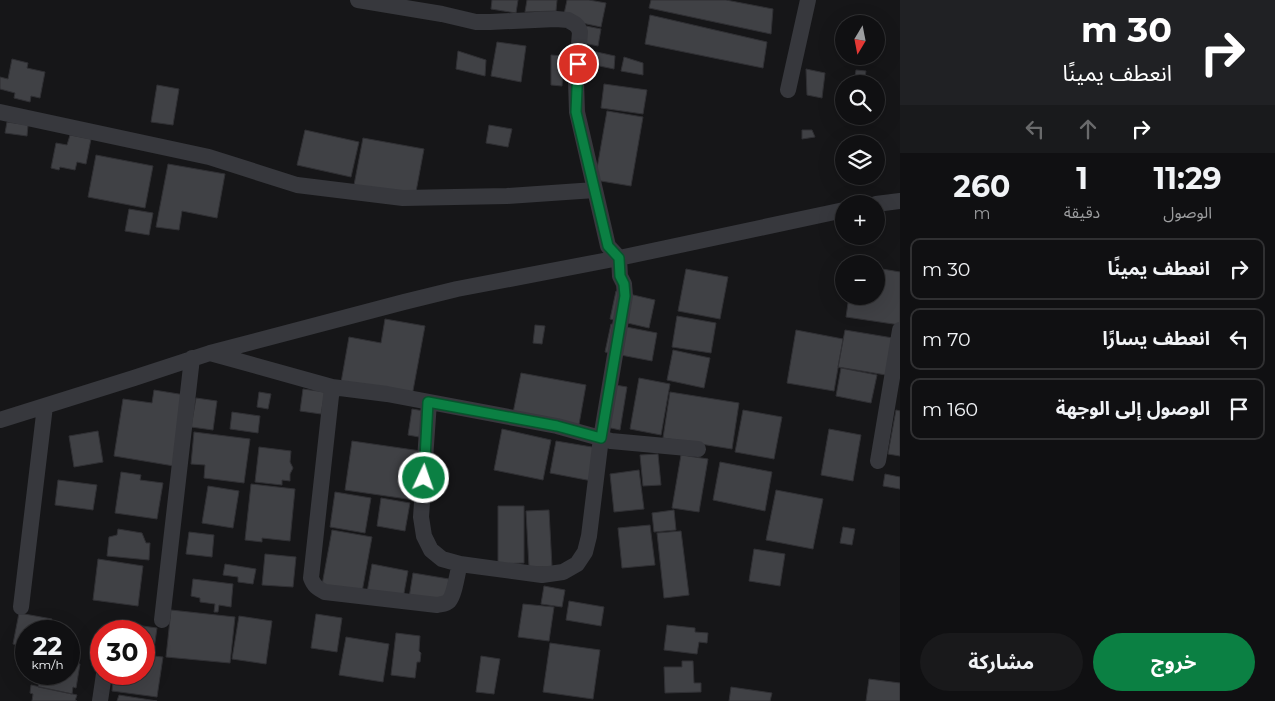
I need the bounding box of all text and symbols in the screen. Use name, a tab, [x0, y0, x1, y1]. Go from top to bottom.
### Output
text: 30 m	[1081, 8, 1172, 51]
north arrow	[835, 15, 885, 65]
map controls	[835, 15, 885, 305]
icon: right	[1190, 20, 1255, 85]
pin	[557, 43, 599, 85]
icon: arrive	[564, 50, 592, 78]
text: انعطف يمينًا	[1062, 60, 1172, 87]
button: search	[835, 75, 885, 125]
icon: left	[1021, 115, 1049, 143]
icon: ahead	[1074, 115, 1102, 143]
icon: right	[1127, 115, 1155, 143]
button: layers	[835, 135, 885, 185]
text: 1	[1076, 160, 1088, 197]
text: 11:29	[1154, 160, 1222, 197]
text: 260	[953, 168, 1011, 205]
button: +	[835, 195, 885, 245]
text: دقيقة	[1064, 203, 1100, 222]
text: الوصول	[1163, 203, 1212, 222]
text: m	[973, 204, 990, 223]
button: −	[835, 255, 885, 305]
icon: right	[1225, 255, 1253, 283]
text: انعطف يمينًا	[1107, 257, 1210, 280]
text: 30 m	[922, 258, 970, 281]
icon: left	[1225, 325, 1253, 353]
text: انعطف يسارًا	[1103, 327, 1210, 350]
text: 70 m	[922, 328, 971, 351]
icon: arrive	[1225, 395, 1253, 423]
text: الوصول إلى الوجهة	[1056, 397, 1210, 420]
text: 160 m	[922, 398, 978, 421]
position arrow	[397, 451, 449, 503]
speed limit sign: 30	[90, 620, 155, 685]
text: 22	[33, 631, 62, 661]
button: مشاركة	[920, 633, 1083, 691]
button: خروج	[1093, 633, 1255, 691]
text: km/h	[31, 657, 64, 672]

